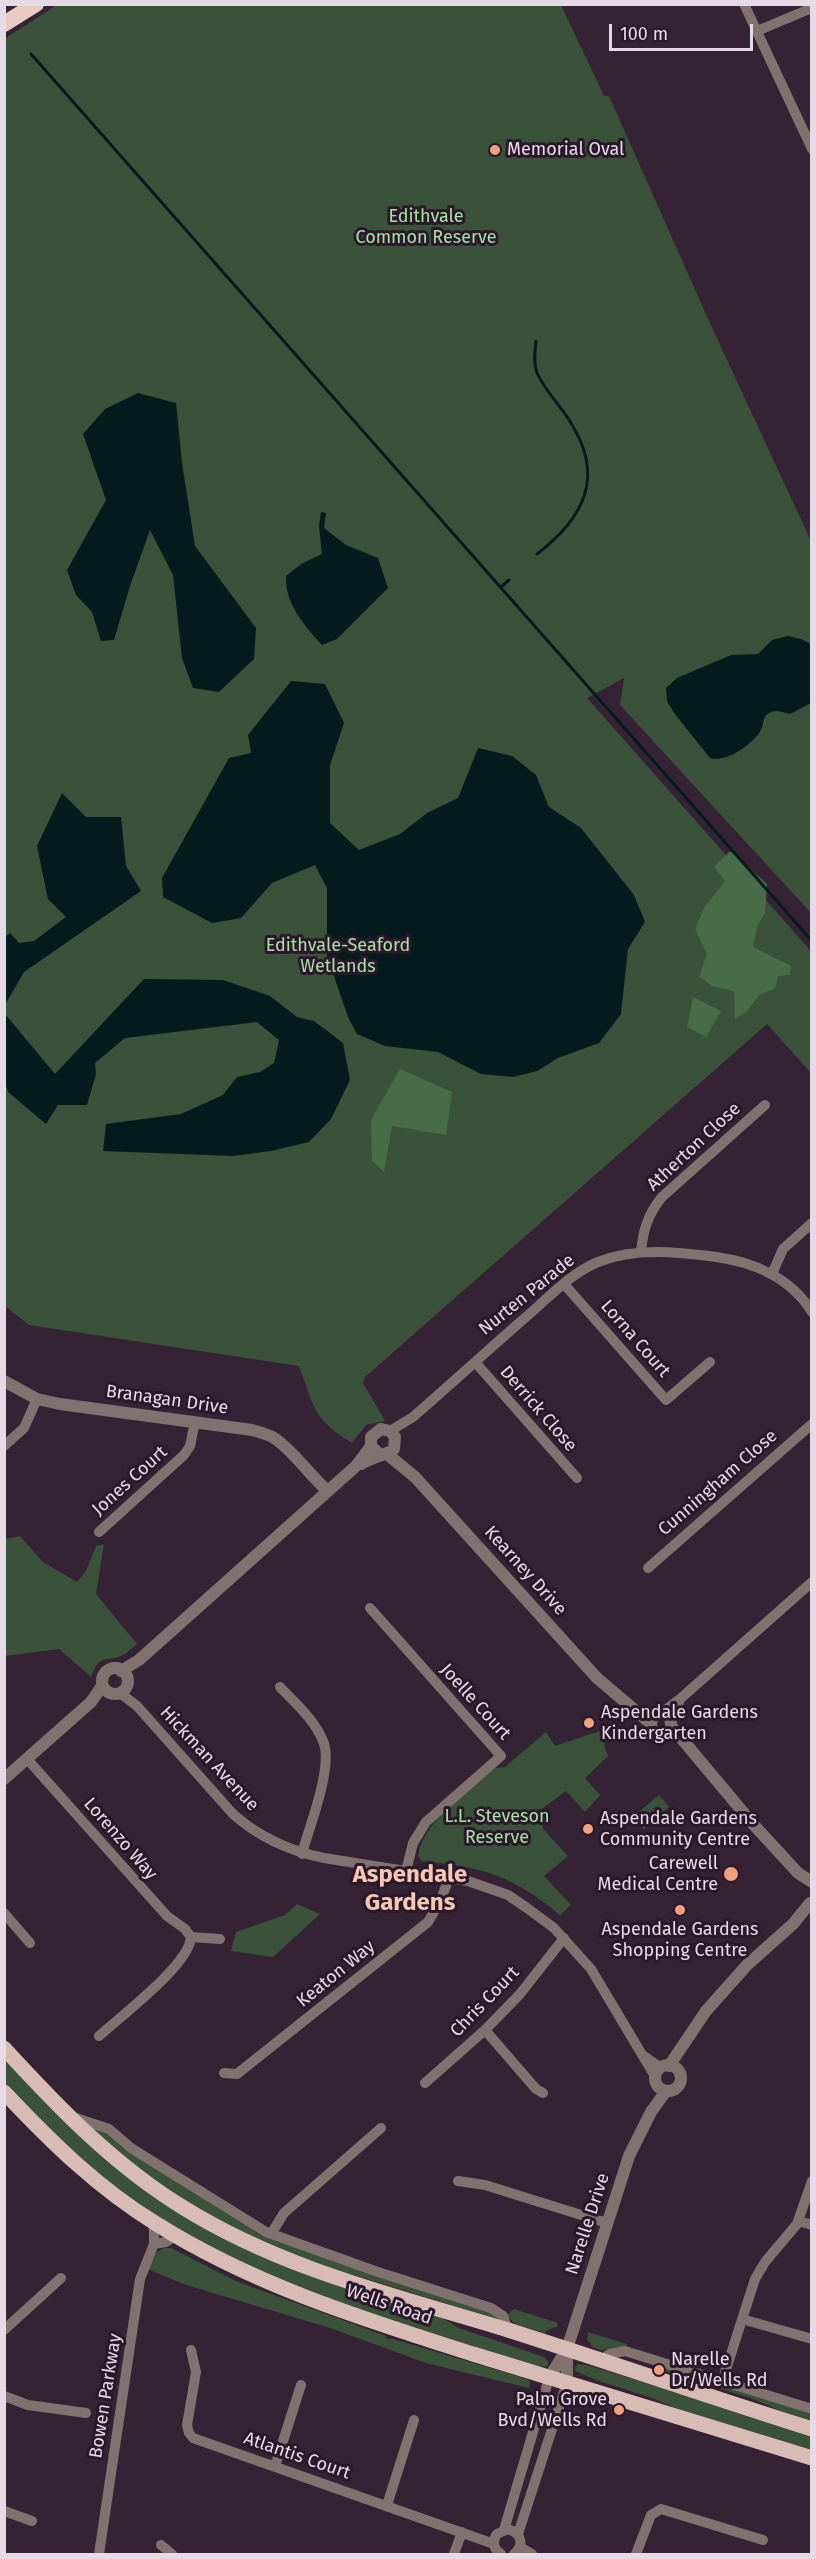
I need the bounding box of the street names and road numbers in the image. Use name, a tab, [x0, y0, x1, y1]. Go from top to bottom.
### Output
street label: Atherton Close	[643, 1098, 745, 1196]
street label: Nurten Parade	[475, 1250, 579, 1340]
street label: Lorna Court	[596, 1296, 674, 1382]
street label: Derrick Close	[495, 1362, 581, 1456]
street label: Branagan Drive	[104, 1381, 230, 1419]
street label: Cunningham Close	[654, 1425, 782, 1541]
street label: Jones Court	[88, 1442, 172, 1520]
street label: Kearney Drive	[479, 1522, 571, 1620]
street label: Joelle Court	[435, 1659, 515, 1745]
street label: Hickman Avenue	[155, 1702, 263, 1816]
street label: Lorenzo Way	[79, 1794, 161, 1884]
street label: Keaton Way	[292, 1936, 380, 2012]
street label: Chris Court	[446, 1962, 524, 2042]
street label: Narelle Drive	[561, 2170, 615, 2278]
street label: Wells Road	[343, 2280, 435, 2330]
street label: Bowen Parkway	[85, 2332, 127, 2460]
street label: Atlantis Court	[241, 2428, 353, 2484]

